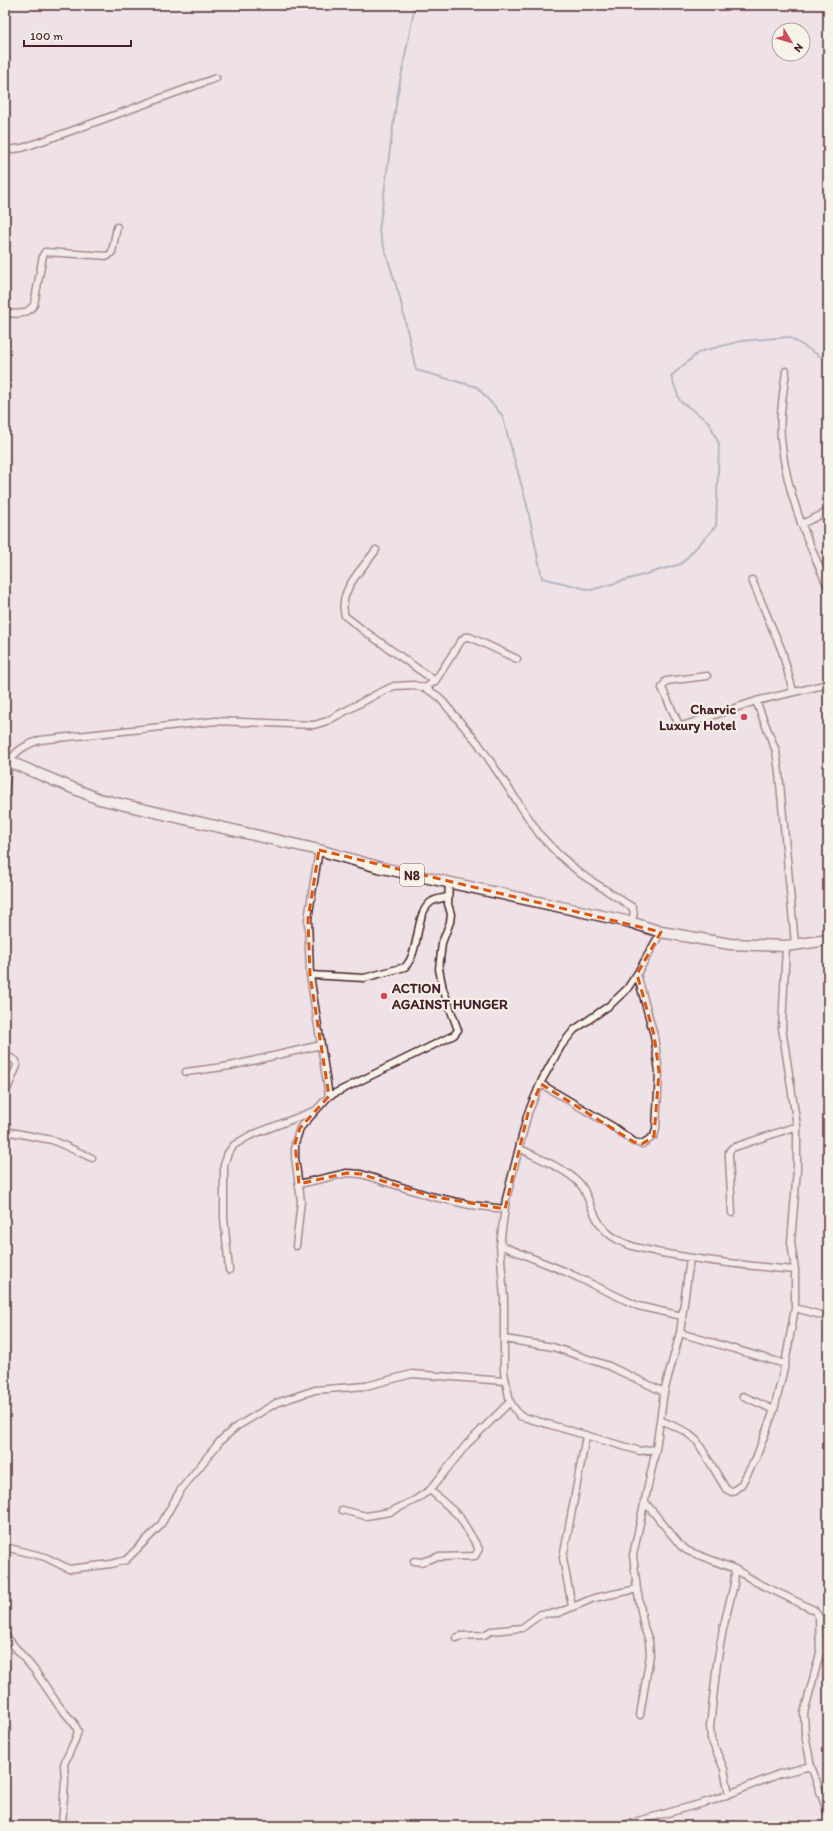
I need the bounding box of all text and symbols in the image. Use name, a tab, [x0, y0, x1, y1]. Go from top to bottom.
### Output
scale bar	[24, 22, 131, 48]
north arrow	[771, 22, 811, 62]
text: 100 m	[30, 29, 63, 43]
text: N	[791, 41, 806, 55]
place label: Charvic Luxury Hotel	[659, 701, 737, 734]
marker: Charvic Luxury Hotel	[739, 712, 749, 722]
road number: N8	[400, 864, 424, 886]
place label: ACTION AGAINST HUNGER	[391, 980, 508, 1013]
marker: ACTION AGAINST HUNGER	[379, 991, 389, 1001]

